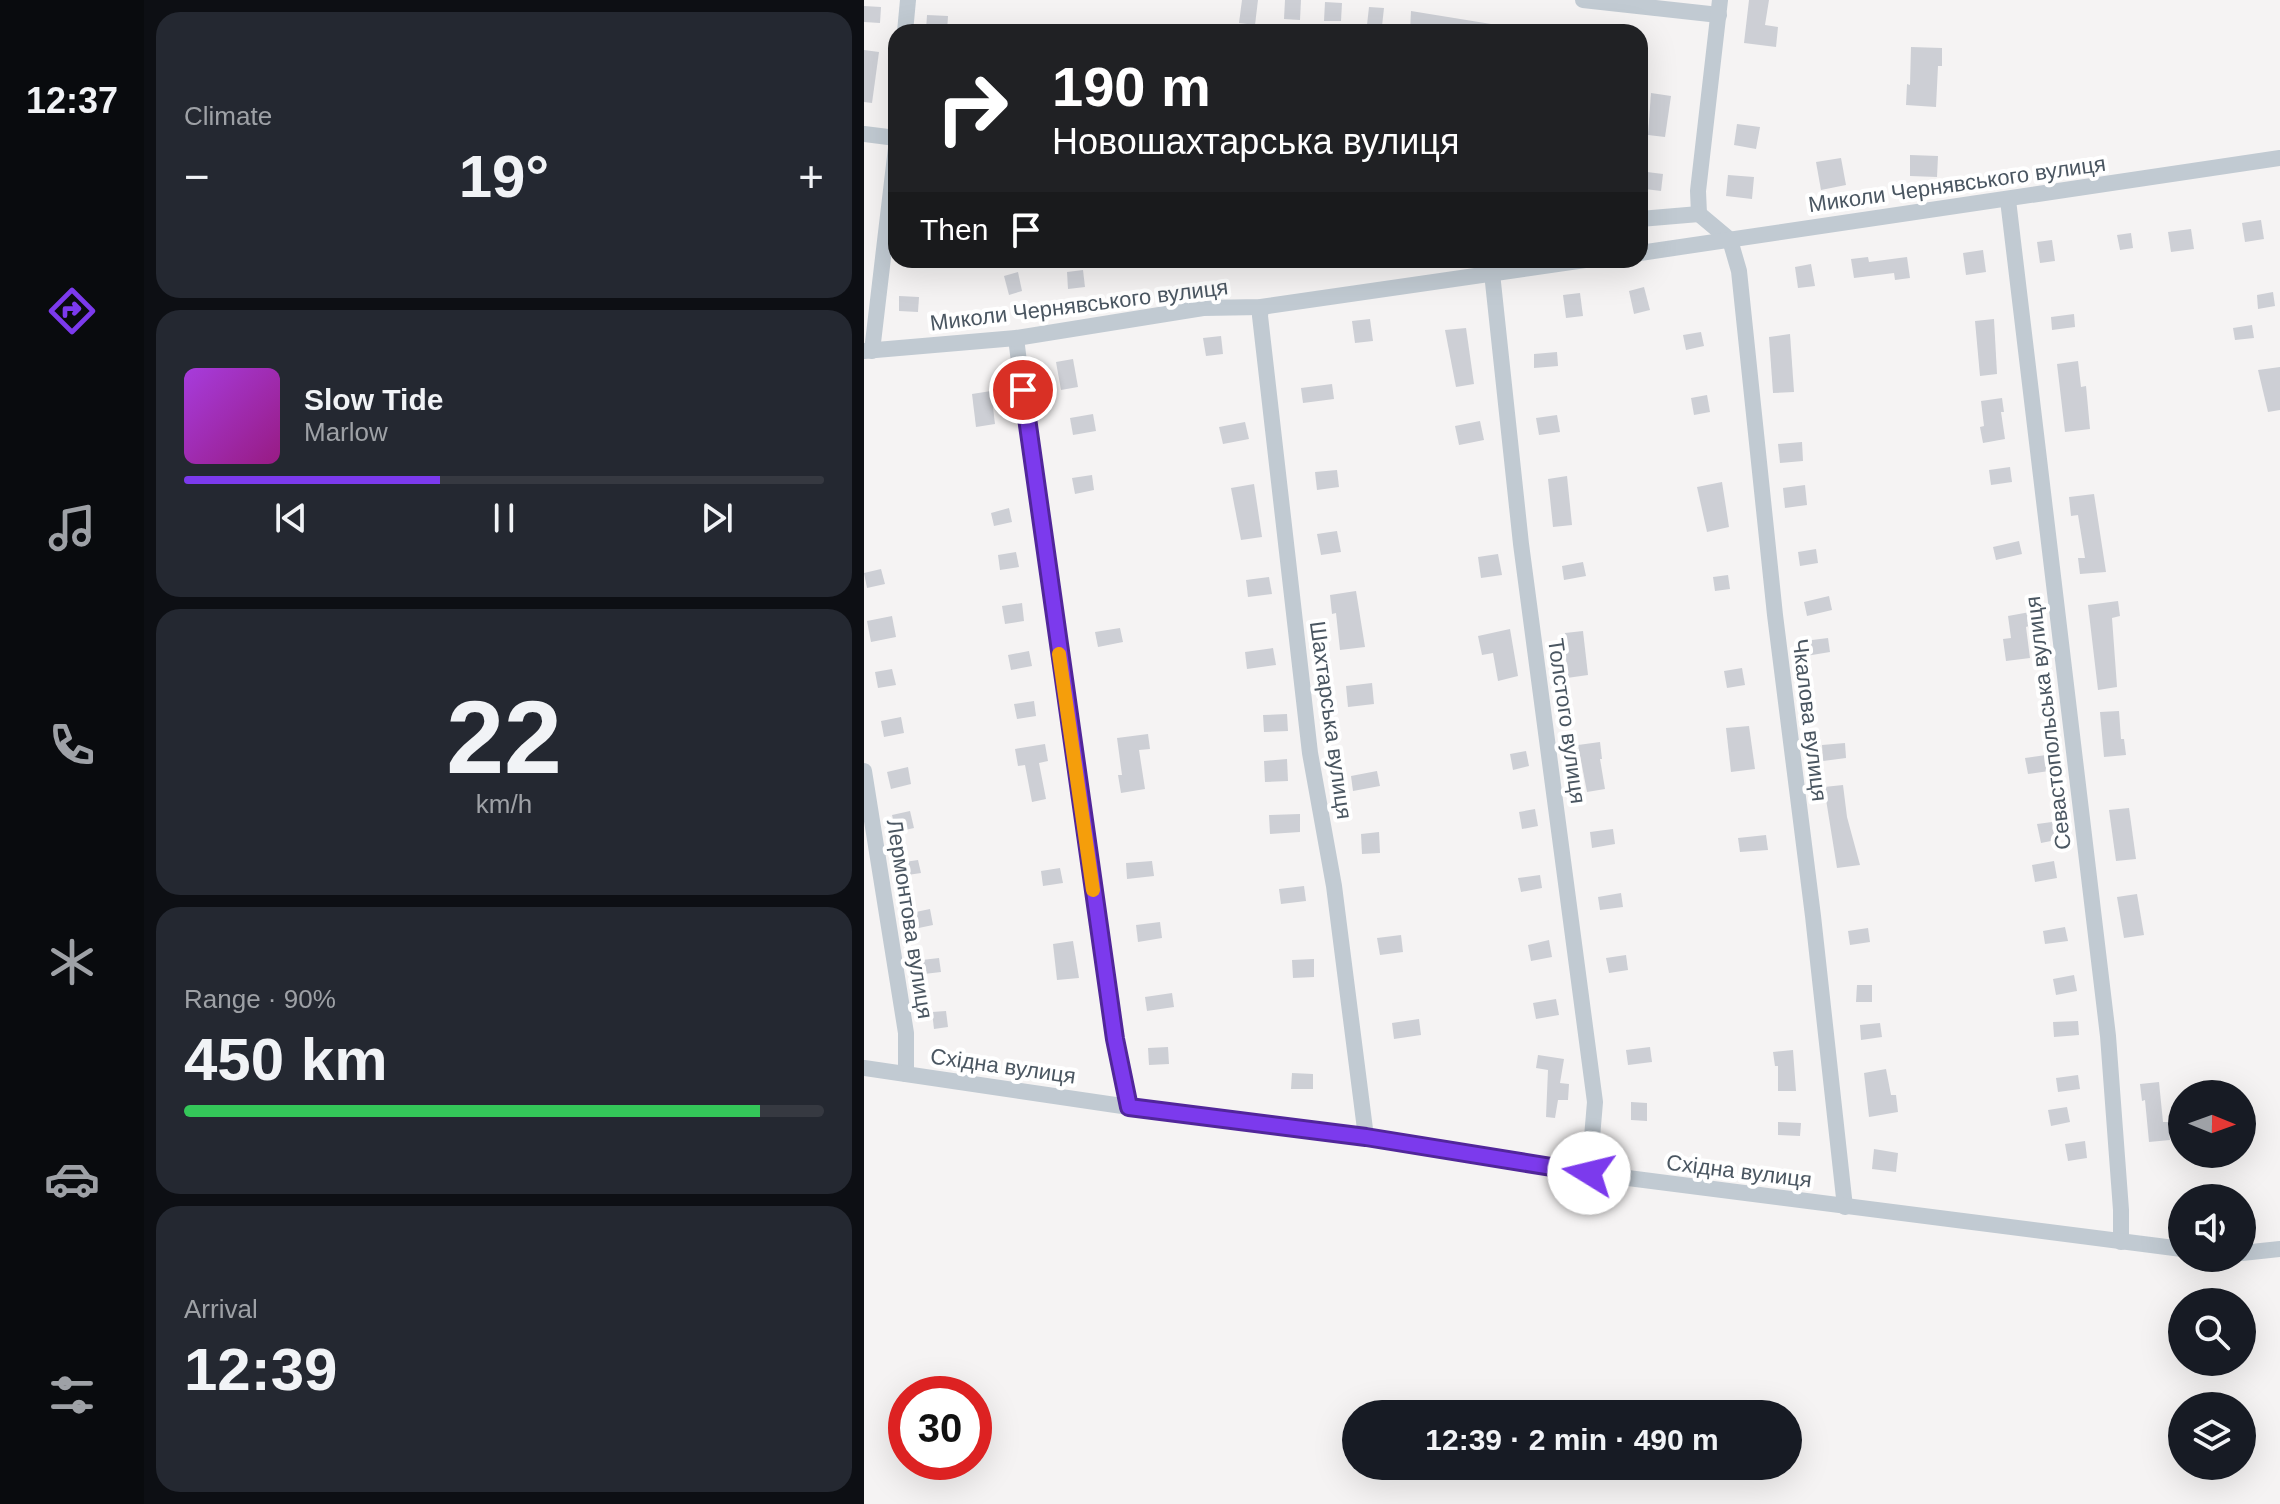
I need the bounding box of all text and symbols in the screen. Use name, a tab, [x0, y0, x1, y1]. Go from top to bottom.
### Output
text: 190 m	[1052, 55, 1211, 118]
icon: right	[920, 56, 1024, 160]
text: 12:37	[26, 80, 118, 121]
text: Climate	[184, 101, 272, 131]
text: Новошахтарська вулиця	[1052, 121, 1459, 162]
text: 19°	[459, 143, 549, 210]
street label: Миколи Чернявського вулиця	[1807, 151, 2107, 217]
text: −	[184, 152, 210, 201]
text: +	[798, 152, 824, 201]
icon: arrive	[1004, 208, 1048, 252]
text: Then	[920, 213, 988, 246]
street label: Миколи Чернявського вулиця	[929, 274, 1229, 336]
icon: directions	[44, 283, 100, 339]
pin	[989, 356, 1057, 424]
icon: arrive	[1001, 368, 1045, 412]
text: Slow Tide	[304, 383, 443, 416]
text: Marlow	[304, 417, 388, 447]
icon: previous	[269, 496, 313, 540]
icon: pause	[482, 496, 526, 540]
icon: next	[695, 496, 739, 540]
icon: music	[44, 500, 100, 556]
street label: Севастопольська вулиця	[2020, 595, 2076, 851]
street label: Шахтарська вулиця	[1305, 619, 1357, 821]
street label: Толстого вулиця	[1543, 637, 1591, 805]
street label: Чкалова вулиця	[1788, 637, 1832, 803]
text: 22	[446, 679, 562, 795]
icon: phone	[44, 717, 100, 773]
text: km/h	[476, 789, 532, 819]
street label: Лермонтова вулиця	[882, 817, 938, 1021]
icon: climate	[44, 934, 100, 990]
text: Range · 90%	[184, 984, 336, 1014]
text: 450 km	[184, 1026, 388, 1093]
street label: Східна вулиця	[929, 1043, 1077, 1089]
north arrow	[2168, 1080, 2256, 1168]
map controls	[2168, 1080, 2256, 1480]
position arrow	[1547, 1131, 1631, 1215]
street label: Східна вулиця	[1665, 1150, 1813, 1192]
icon: car	[44, 1151, 100, 1207]
button: sound	[2168, 1184, 2256, 1272]
button: search	[2168, 1288, 2256, 1376]
text: Arrival	[184, 1294, 258, 1324]
text: 12:39	[184, 1336, 337, 1403]
icon: filters	[44, 1367, 100, 1423]
speed limit sign: 30	[888, 1376, 992, 1480]
button: layers	[2168, 1392, 2256, 1480]
text: 12:39 · 2 min · 490 m	[1425, 1423, 1719, 1456]

